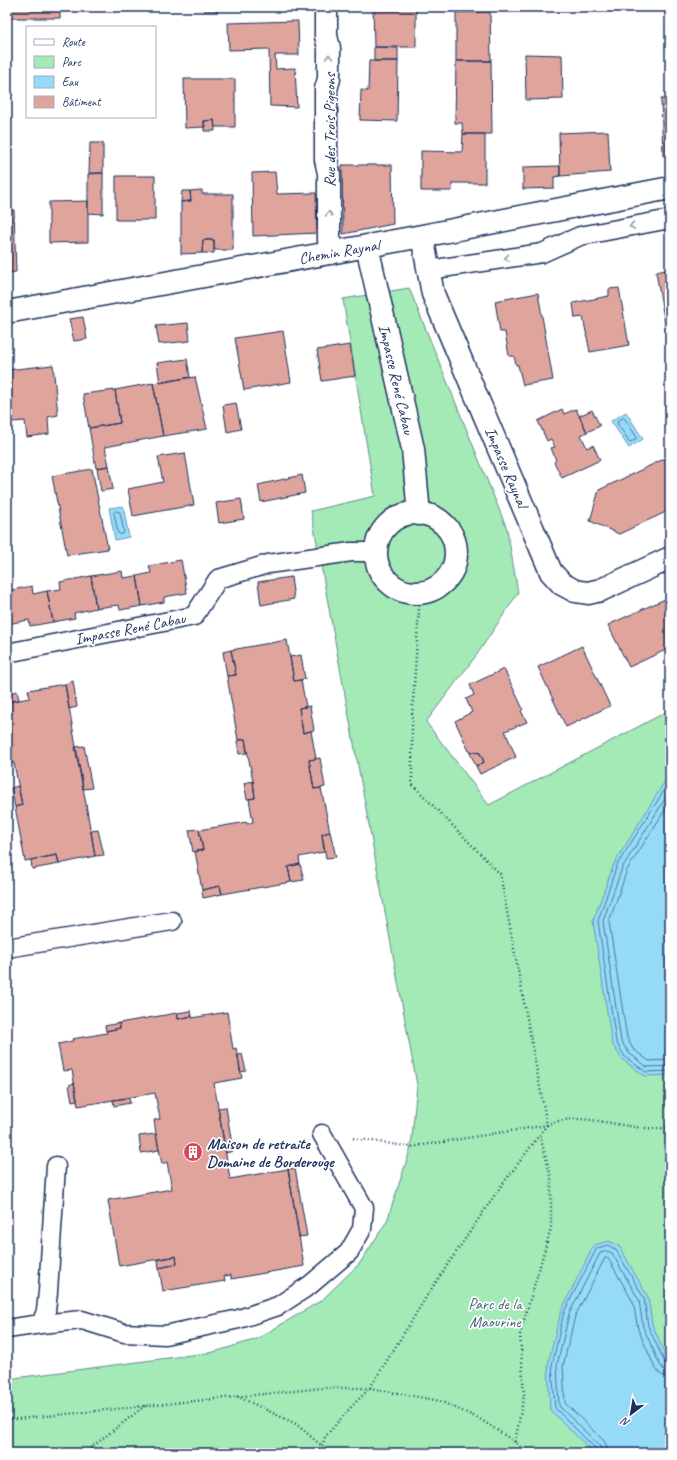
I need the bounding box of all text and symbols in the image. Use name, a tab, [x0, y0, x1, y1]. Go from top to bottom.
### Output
legend	[26, 26, 156, 118]
text: Route	[62, 34, 86, 50]
text: Parc	[62, 54, 82, 70]
one-way arrow	[325, 54, 333, 60]
street label: Rue des Trois Pigeons	[320, 72, 340, 187]
text: Eau	[62, 74, 80, 90]
text: Bâtiment	[62, 94, 101, 110]
one-way arrow	[325, 211, 333, 217]
one-way arrow	[629, 222, 635, 230]
street label: Chemin Raynal	[297, 235, 384, 269]
one-way arrow	[504, 253, 510, 262]
street label: Impasse René Cabau	[374, 322, 419, 437]
street label: Impasse Raynal	[480, 424, 533, 514]
street label: Impasse René Cabau	[73, 608, 188, 649]
place label: Maison de retraite Domaine de Borderouge	[207, 1134, 335, 1172]
building icon: Maison de retraite Domaine de Borderouge	[182, 1141, 204, 1163]
park label: Parc de la Maourine	[468, 1294, 523, 1332]
north arrow	[611, 1394, 651, 1434]
text: N	[617, 1414, 632, 1430]

